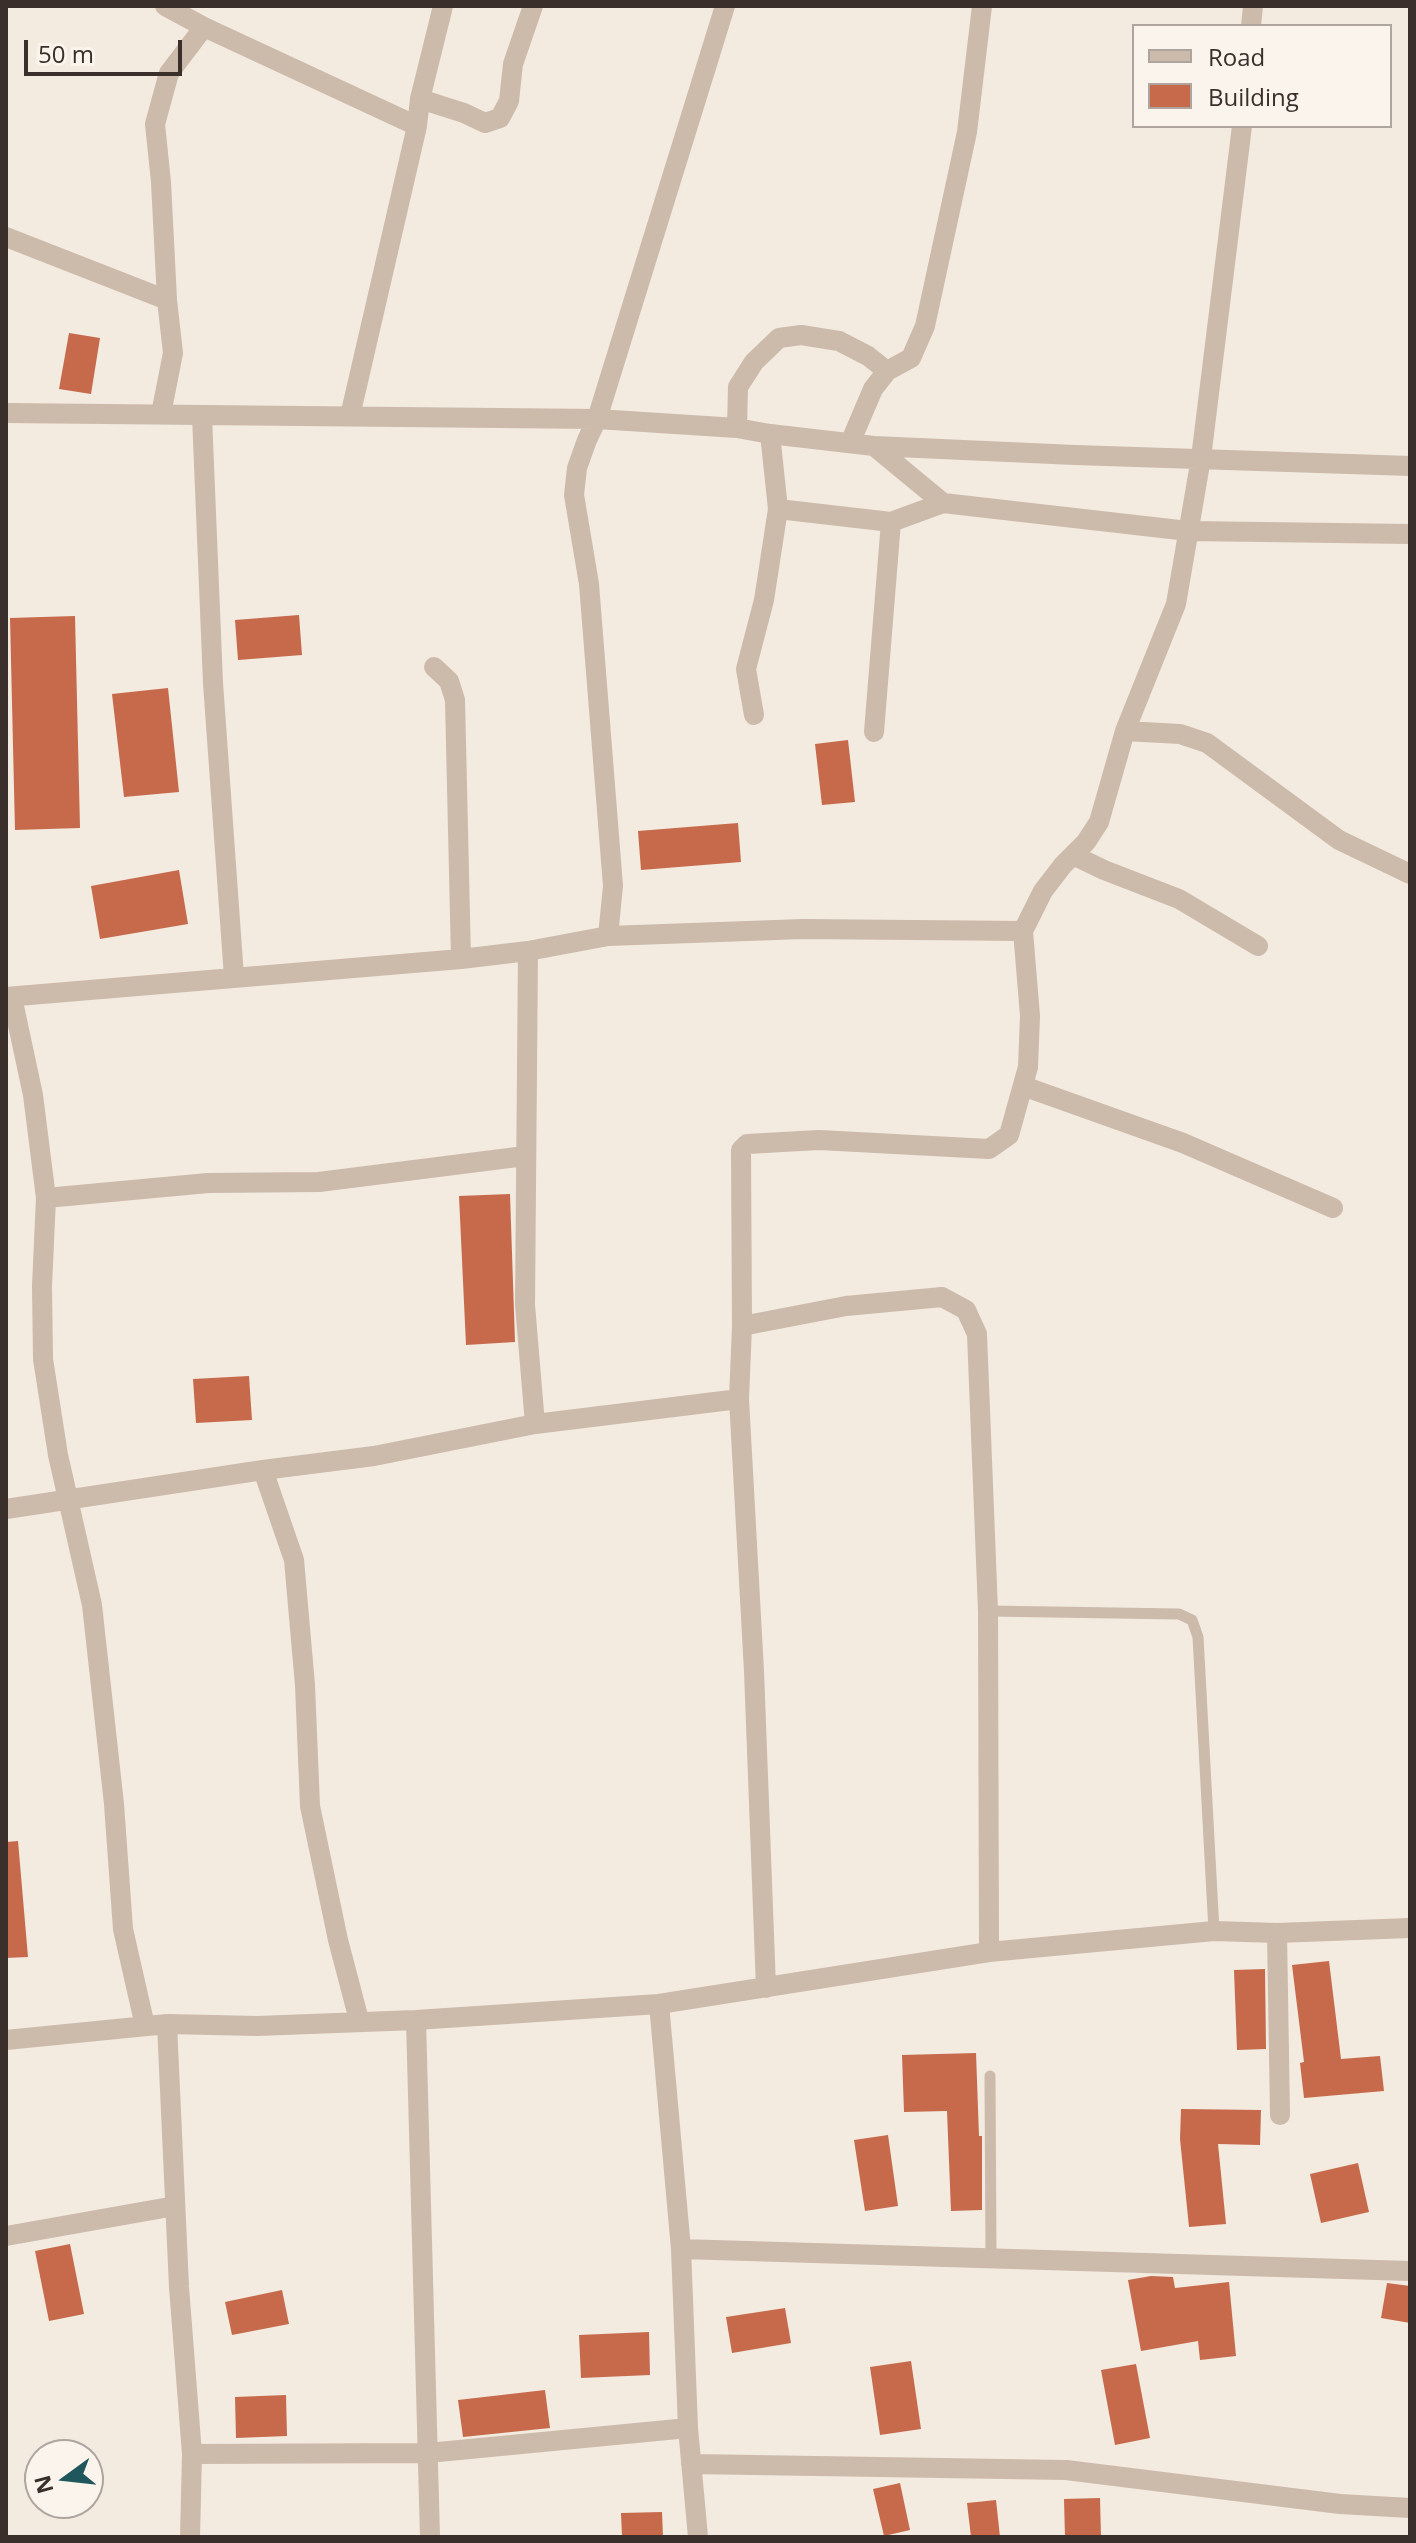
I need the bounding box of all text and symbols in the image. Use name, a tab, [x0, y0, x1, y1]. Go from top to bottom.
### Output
scale bar	[28, 24, 186, 74]
legend	[1132, 24, 1392, 128]
text: 50 m	[38, 37, 94, 70]
text: Road	[1208, 40, 1265, 73]
text: Building	[1208, 80, 1299, 113]
north arrow	[24, 2439, 104, 2519]
text: N	[26, 2472, 60, 2497]

